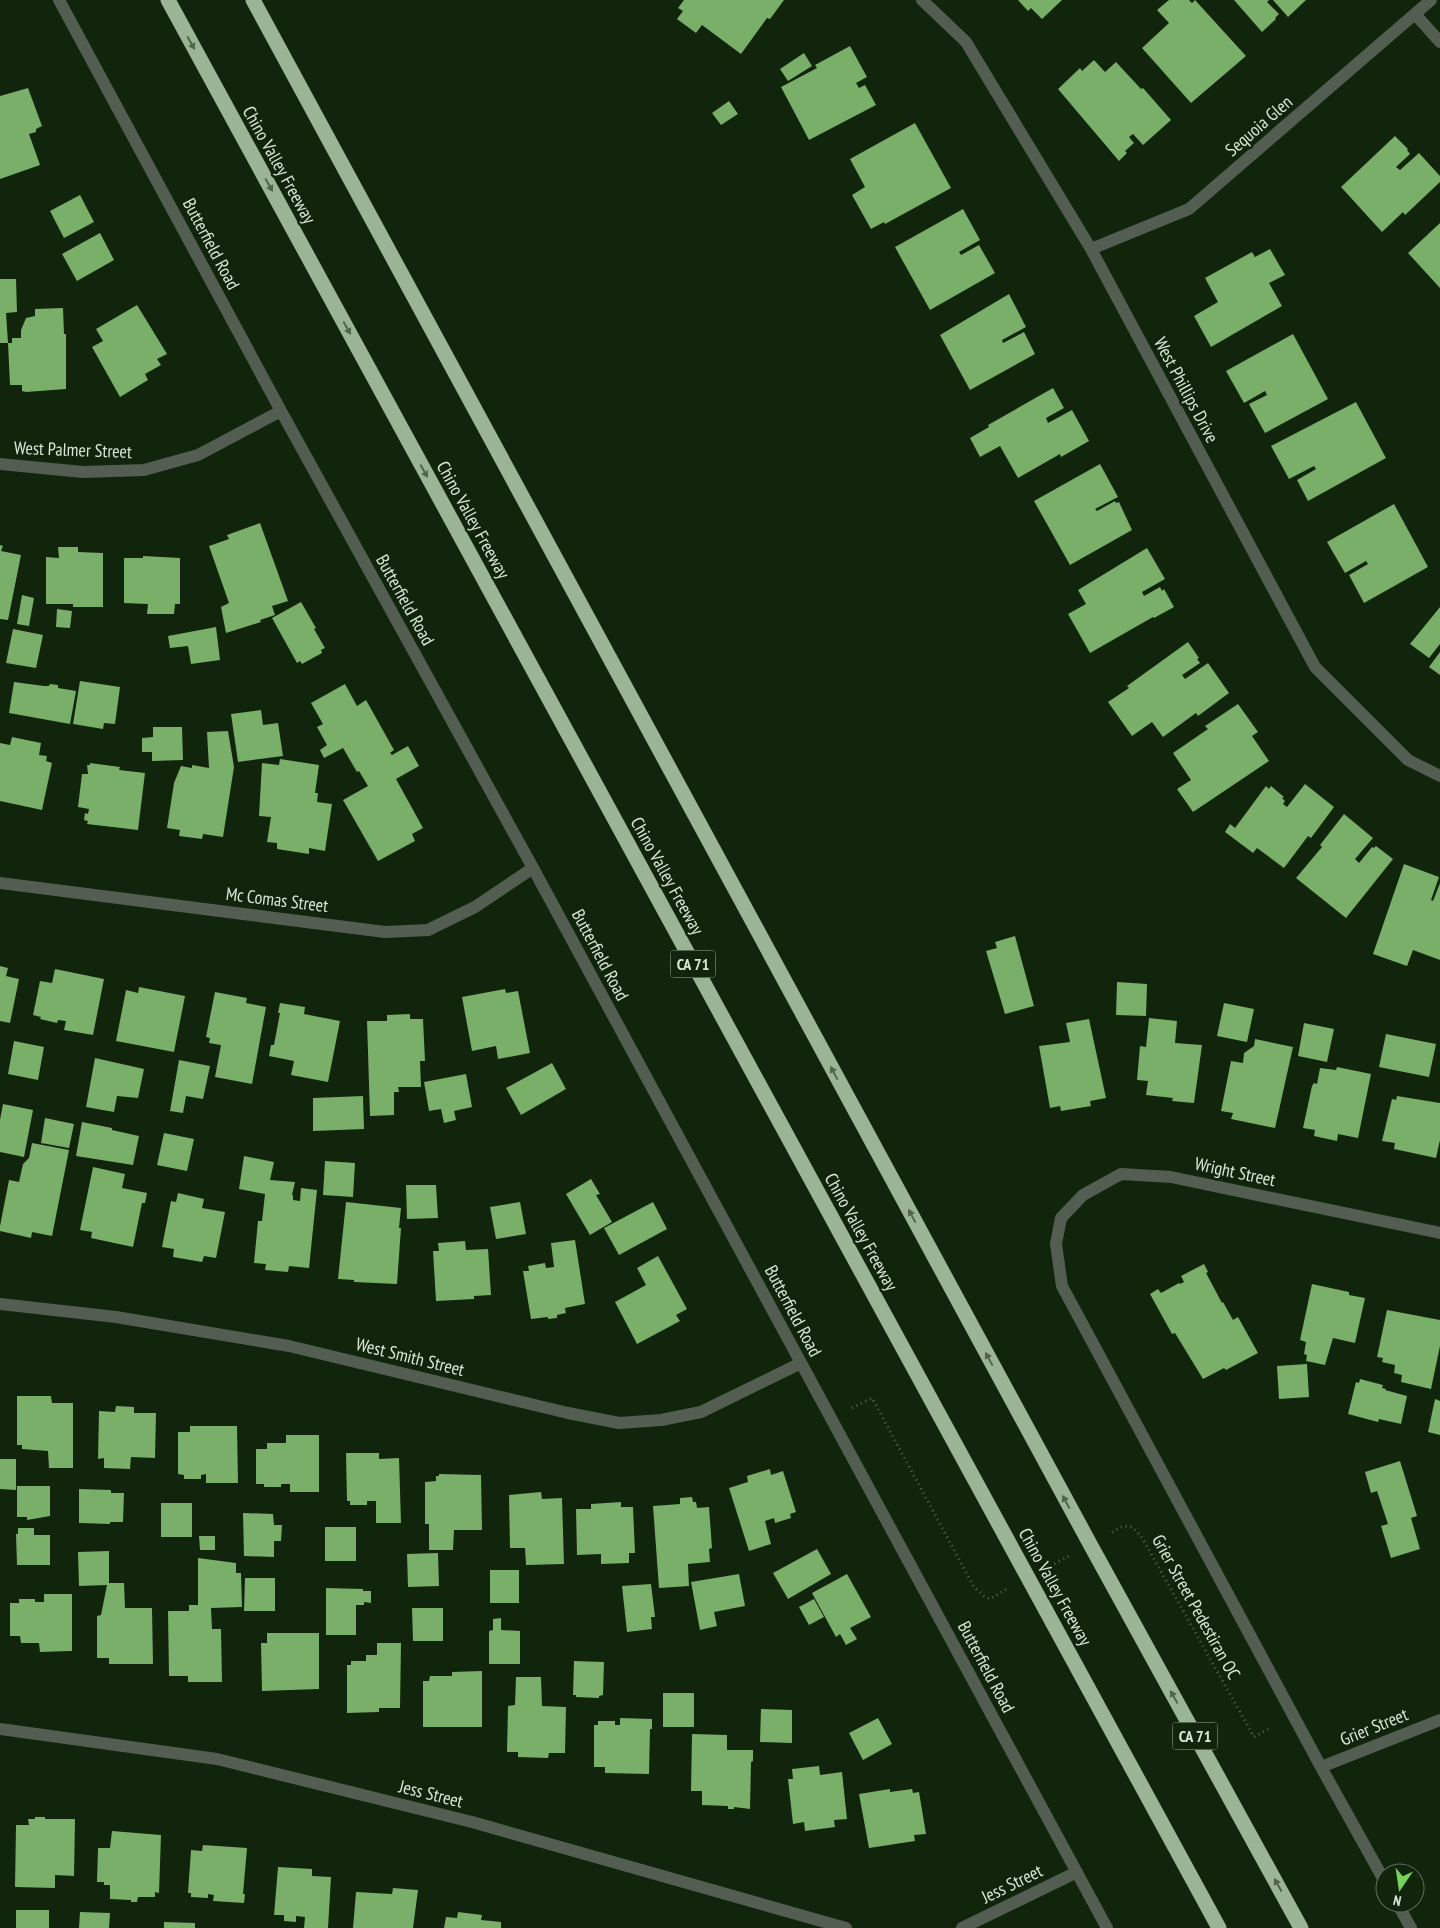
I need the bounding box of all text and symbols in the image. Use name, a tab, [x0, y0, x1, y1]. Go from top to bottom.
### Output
one-way arrow	[187, 35, 195, 50]
street label: Sequoia Glen	[1220, 90, 1297, 161]
street label: Chino Valley Freeway	[238, 102, 321, 228]
one-way arrow	[264, 179, 273, 192]
street label: Butterfield Road	[178, 194, 245, 293]
one-way arrow	[342, 321, 351, 335]
street label: West Phillips Drive	[1149, 333, 1224, 447]
street label: West Palmer Street	[14, 436, 132, 463]
street label: Chino Valley Freeway	[432, 457, 515, 583]
one-way arrow	[420, 464, 429, 477]
street label: Butterfield Road	[371, 550, 440, 649]
street label: Chino Valley Freeway	[626, 813, 709, 939]
street label: Mc Comas Street	[225, 882, 330, 917]
street label: Butterfield Road	[567, 905, 634, 1004]
road number: CA 71	[670, 951, 716, 978]
one-way arrow	[830, 1066, 838, 1080]
street label: Wright Street	[1193, 1152, 1278, 1191]
street label: Chino Valley Freeway	[820, 1169, 903, 1295]
one-way arrow	[907, 1209, 916, 1223]
street label: Butterfield Road	[760, 1261, 827, 1360]
street label: West Smith Street	[353, 1332, 467, 1381]
one-way arrow	[985, 1351, 993, 1366]
one-way arrow	[1062, 1495, 1071, 1508]
street label: Chino Valley Freeway	[1014, 1524, 1097, 1650]
street label: Grier Street Pedestiran OC	[1147, 1530, 1246, 1683]
street label: Butterfield Road	[953, 1617, 1020, 1716]
one-way arrow	[1170, 1690, 1178, 1704]
street label: Grier Street	[1337, 1703, 1411, 1751]
road number: CA 71	[1172, 1722, 1218, 1750]
street label: Jess Street	[396, 1774, 465, 1813]
street label: Jess Street	[977, 1859, 1046, 1909]
north arrow	[1375, 1863, 1425, 1913]
one-way arrow	[1273, 1879, 1282, 1892]
text: N	[1391, 1891, 1403, 1910]

